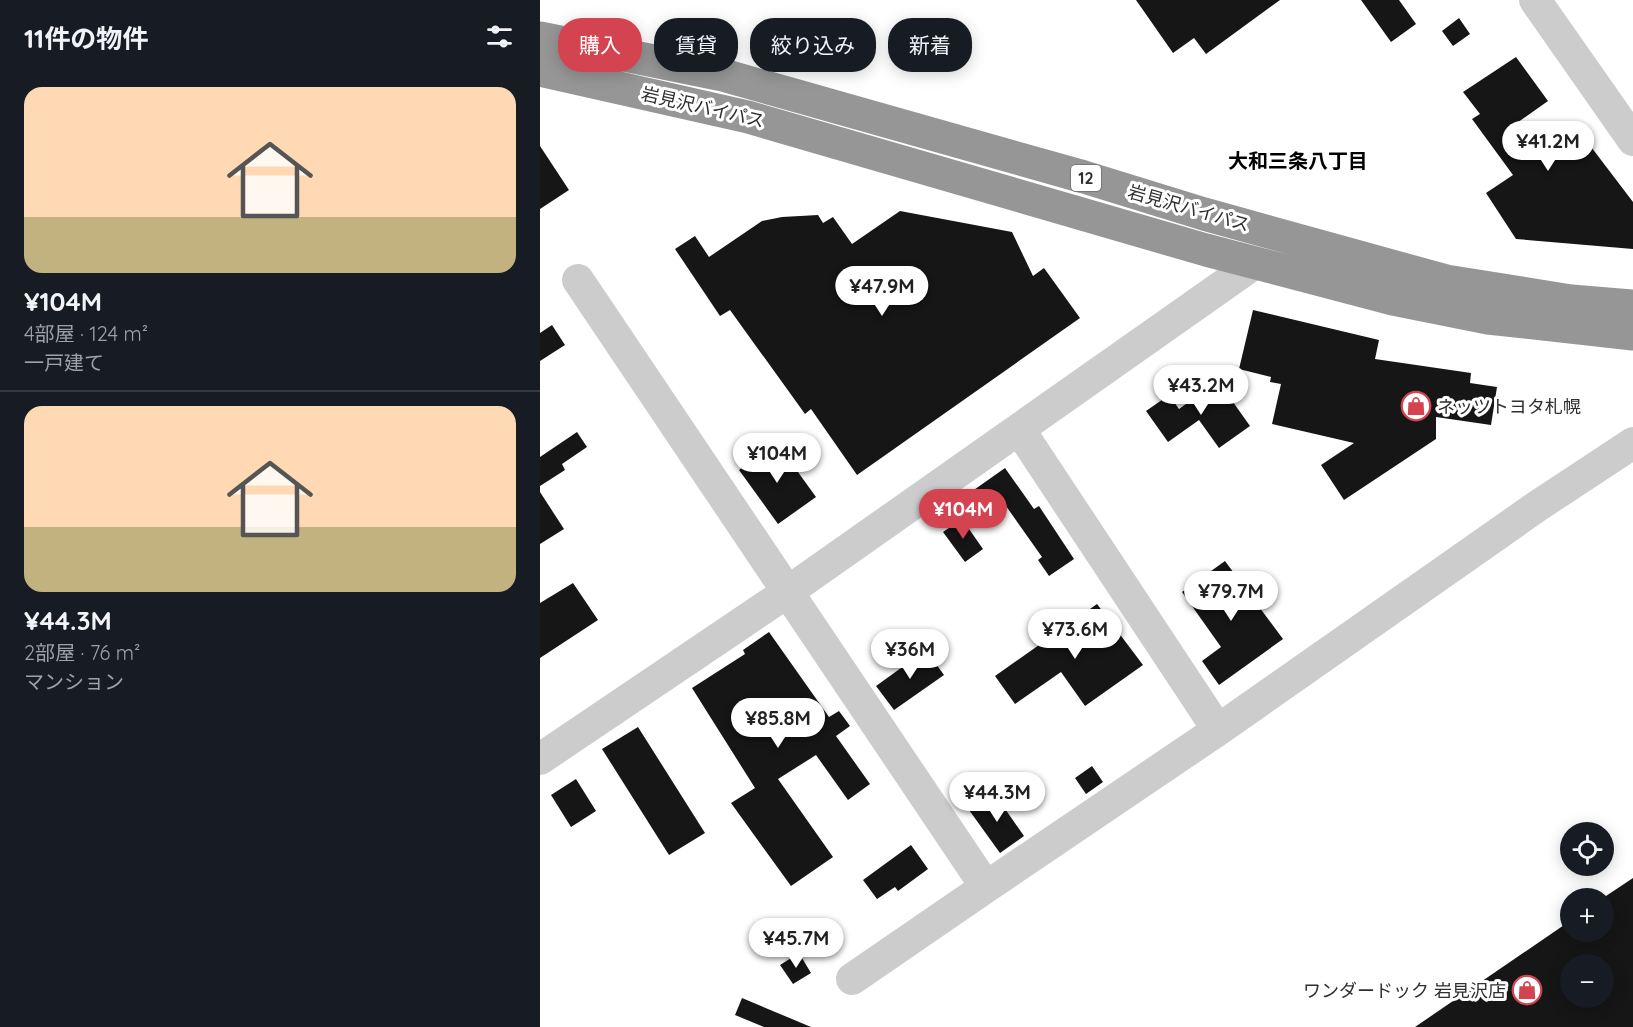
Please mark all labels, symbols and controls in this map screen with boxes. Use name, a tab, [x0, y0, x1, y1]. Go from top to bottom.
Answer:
chip: 購入	[558, 18, 642, 72]
chip: 賃貸	[654, 18, 738, 72]
chip: 絞り込み	[750, 18, 876, 72]
chip: 新着	[888, 18, 972, 72]
icon: filters	[483, 20, 516, 53]
text: 11件の物件	[24, 22, 148, 55]
street label: 岩見沢バイパス	[639, 82, 767, 132]
pin: ¥41.2M	[1499, 121, 1597, 172]
icon: home	[216, 126, 324, 234]
text: ¥41.2M	[1516, 128, 1580, 153]
district label: 大和三条八丁目	[1228, 148, 1368, 173]
road number: 12	[1071, 165, 1101, 191]
street label: 岩見沢バイパス	[1125, 180, 1253, 236]
pin: ¥47.9M	[833, 266, 931, 317]
text: ¥47.9M	[849, 273, 915, 298]
text: ¥104M	[24, 285, 102, 318]
text: 4部屋 · 124 m²	[24, 321, 148, 346]
text: 一戸建て	[24, 350, 104, 375]
pin: ¥43.2M	[1152, 365, 1250, 416]
text: ¥43.2M	[1167, 372, 1235, 397]
shop icon: ネッツトヨタ札幌	[1400, 390, 1432, 422]
place label: ネッツトヨタ札幌	[1437, 395, 1581, 418]
pin: ¥104M	[735, 433, 819, 484]
text: ¥104M	[747, 440, 807, 465]
icon: home	[216, 445, 324, 553]
pin: ¥104M	[921, 489, 1005, 540]
text: ¥104M	[933, 496, 993, 521]
pin: ¥79.7M	[1182, 571, 1280, 622]
text: ¥79.7M	[1198, 578, 1264, 603]
text: ¥44.3M	[24, 604, 112, 637]
pin: ¥73.6M	[1026, 609, 1124, 660]
text: ¥73.6M	[1042, 616, 1108, 641]
pin: ¥36M	[874, 629, 946, 680]
text: ¥36M	[885, 636, 935, 661]
text: 2部屋 · 76 m²	[24, 640, 140, 665]
text: マンション	[24, 669, 124, 694]
pin: ¥85.8M	[729, 698, 827, 749]
text: ¥85.8M	[745, 705, 811, 730]
pin: ¥44.3M	[948, 772, 1046, 823]
text: ¥44.3M	[963, 779, 1031, 804]
map controls	[1560, 822, 1614, 1008]
button: locate	[1560, 822, 1614, 876]
button: +	[1560, 888, 1614, 942]
pin: ¥45.7M	[747, 918, 845, 969]
text: ¥45.7M	[763, 925, 829, 950]
button: −	[1560, 954, 1614, 1008]
shop icon: ワンダードック 岩見沢店	[1511, 974, 1543, 1006]
place label: ワンダードック 岩見沢店	[1303, 979, 1506, 1002]

